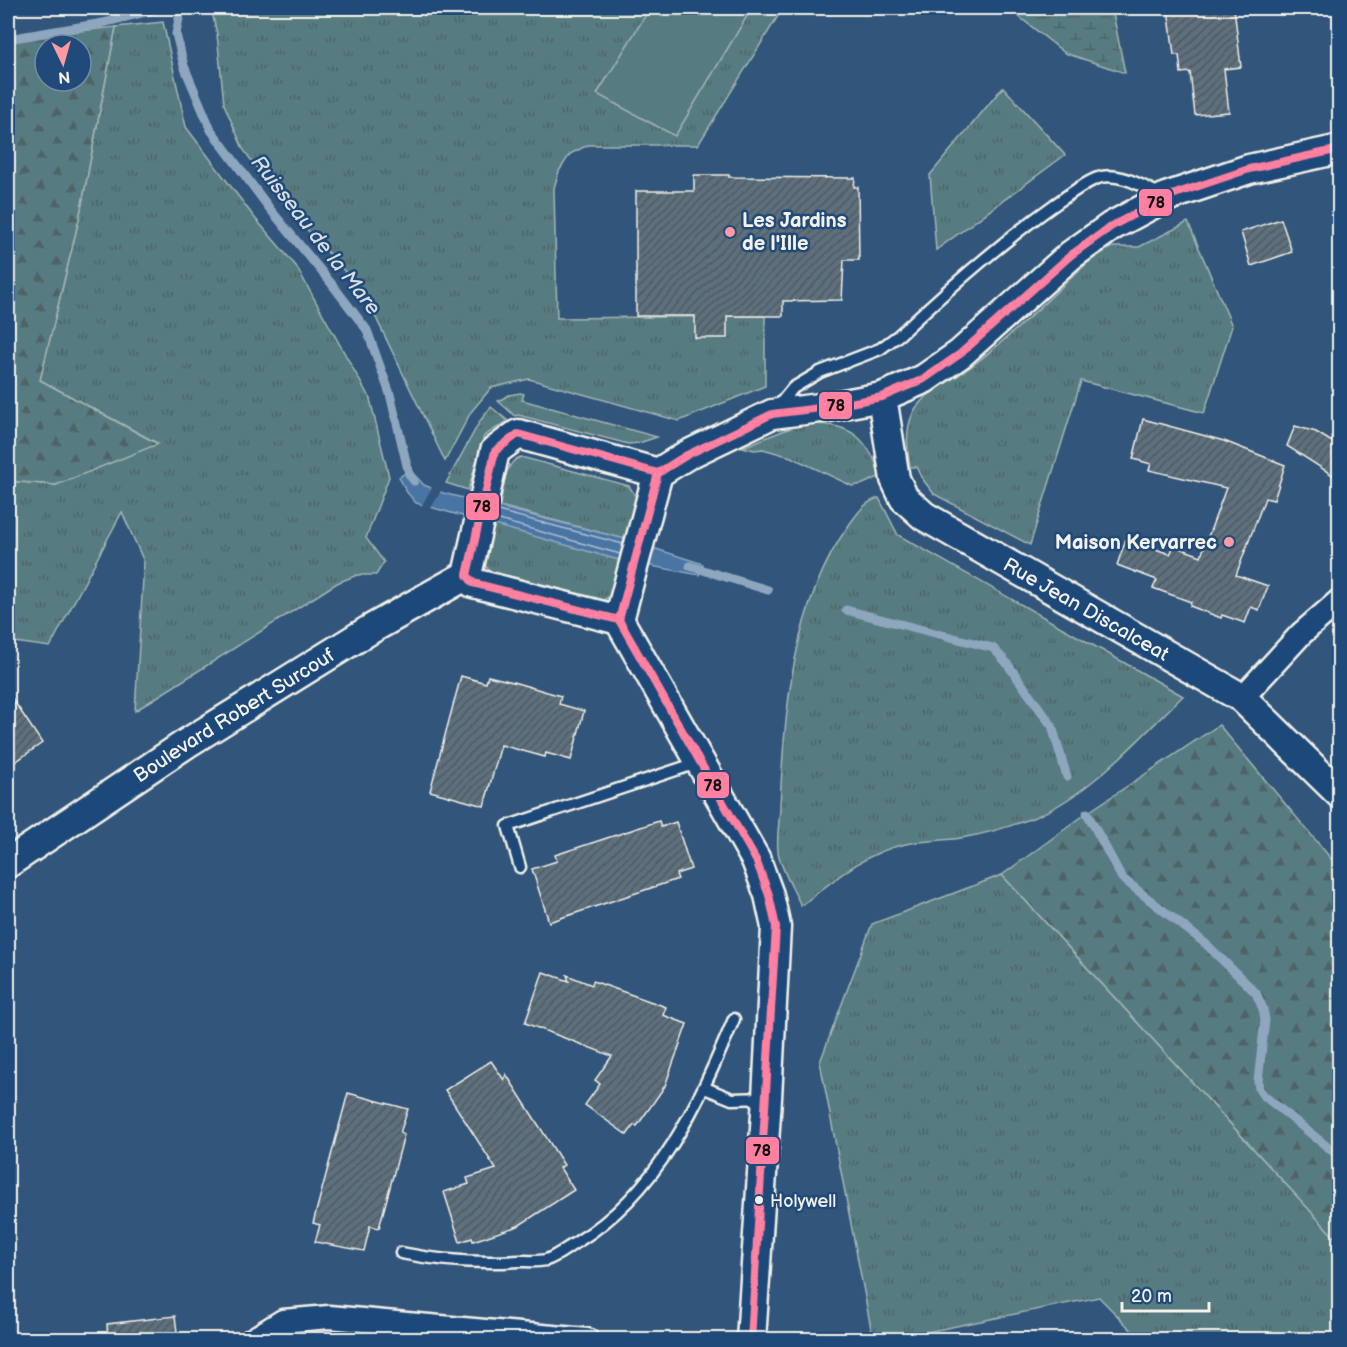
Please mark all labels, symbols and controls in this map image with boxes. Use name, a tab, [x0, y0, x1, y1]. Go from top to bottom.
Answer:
north arrow	[33, 33, 93, 93]
text: N	[57, 66, 71, 86]
water label: Ruisseau de la Mare	[246, 151, 386, 320]
line badge: 78	[1138, 188, 1173, 217]
text: 78	[1147, 194, 1165, 213]
place label: Les Jardins de l'Ille	[742, 209, 847, 256]
marker: Les Jardins de l'Ille	[723, 225, 737, 239]
line badge: 78	[818, 391, 853, 420]
text: 78	[827, 397, 845, 416]
line badge: 78	[465, 492, 500, 521]
text: 78	[473, 498, 491, 517]
place label: Maison Kervarrec	[1055, 531, 1217, 555]
marker: Maison Kervarrec	[1222, 535, 1236, 549]
street label: Rue Jean Discalceat	[999, 553, 1173, 667]
street label: Boulevard Robert Surcouf	[129, 644, 339, 788]
line badge: 78	[696, 771, 730, 799]
text: 78	[704, 777, 722, 796]
line badge: 78	[745, 1136, 780, 1165]
text: 78	[753, 1142, 771, 1161]
place label: Holywell	[770, 1191, 836, 1212]
marker: Holywell	[753, 1194, 765, 1206]
scale bar	[1122, 1275, 1209, 1313]
text: 20 m	[1131, 1286, 1172, 1307]

